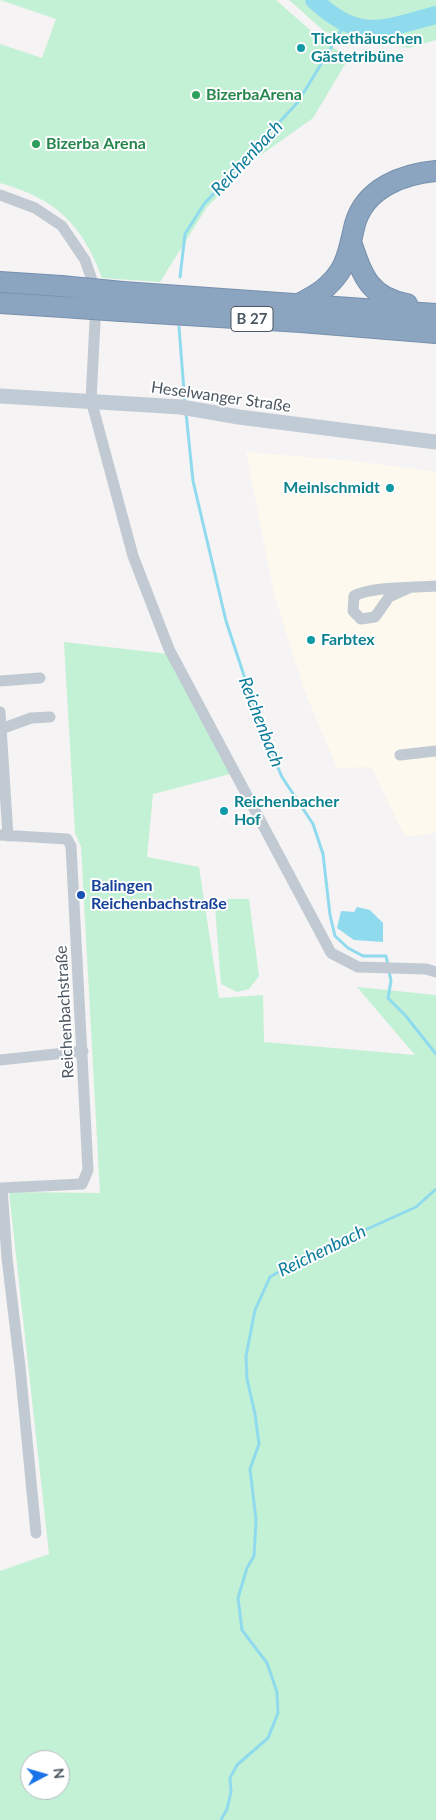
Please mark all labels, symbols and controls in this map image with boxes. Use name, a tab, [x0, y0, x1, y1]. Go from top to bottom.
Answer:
place label: Tickethäuschen Gästetribüne	[311, 29, 422, 67]
marker: Tickethäuschen Gästetribüne	[295, 42, 307, 54]
place label: BizerbaArena	[206, 85, 302, 105]
marker: BizerbaArena	[190, 89, 202, 101]
water label: Reichenbach	[207, 116, 287, 200]
place label: Bizerba Arena	[46, 134, 146, 154]
marker: Bizerba Arena	[30, 138, 42, 150]
road number: B 27	[231, 306, 273, 332]
street label: Heselwanger Straße	[150, 378, 292, 416]
place label: Meinlschmidt	[283, 478, 380, 498]
marker: Meinlschmidt	[384, 482, 396, 494]
place label: Farbtex	[321, 630, 375, 650]
marker: Farbtex	[305, 634, 317, 646]
water label: Reichenbach	[234, 674, 288, 770]
place label: Reichenbacher Hof	[234, 792, 339, 830]
marker: Reichenbacher Hof	[218, 805, 230, 817]
place label: Balingen Reichenbachstraße	[91, 876, 227, 914]
marker: Balingen Reichenbachstraße	[75, 889, 87, 901]
street label: Reichenbachstraße	[52, 945, 78, 1079]
water label: Reichenbach	[275, 1220, 369, 1282]
north arrow	[20, 1750, 70, 1800]
text: N	[50, 1767, 68, 1780]

